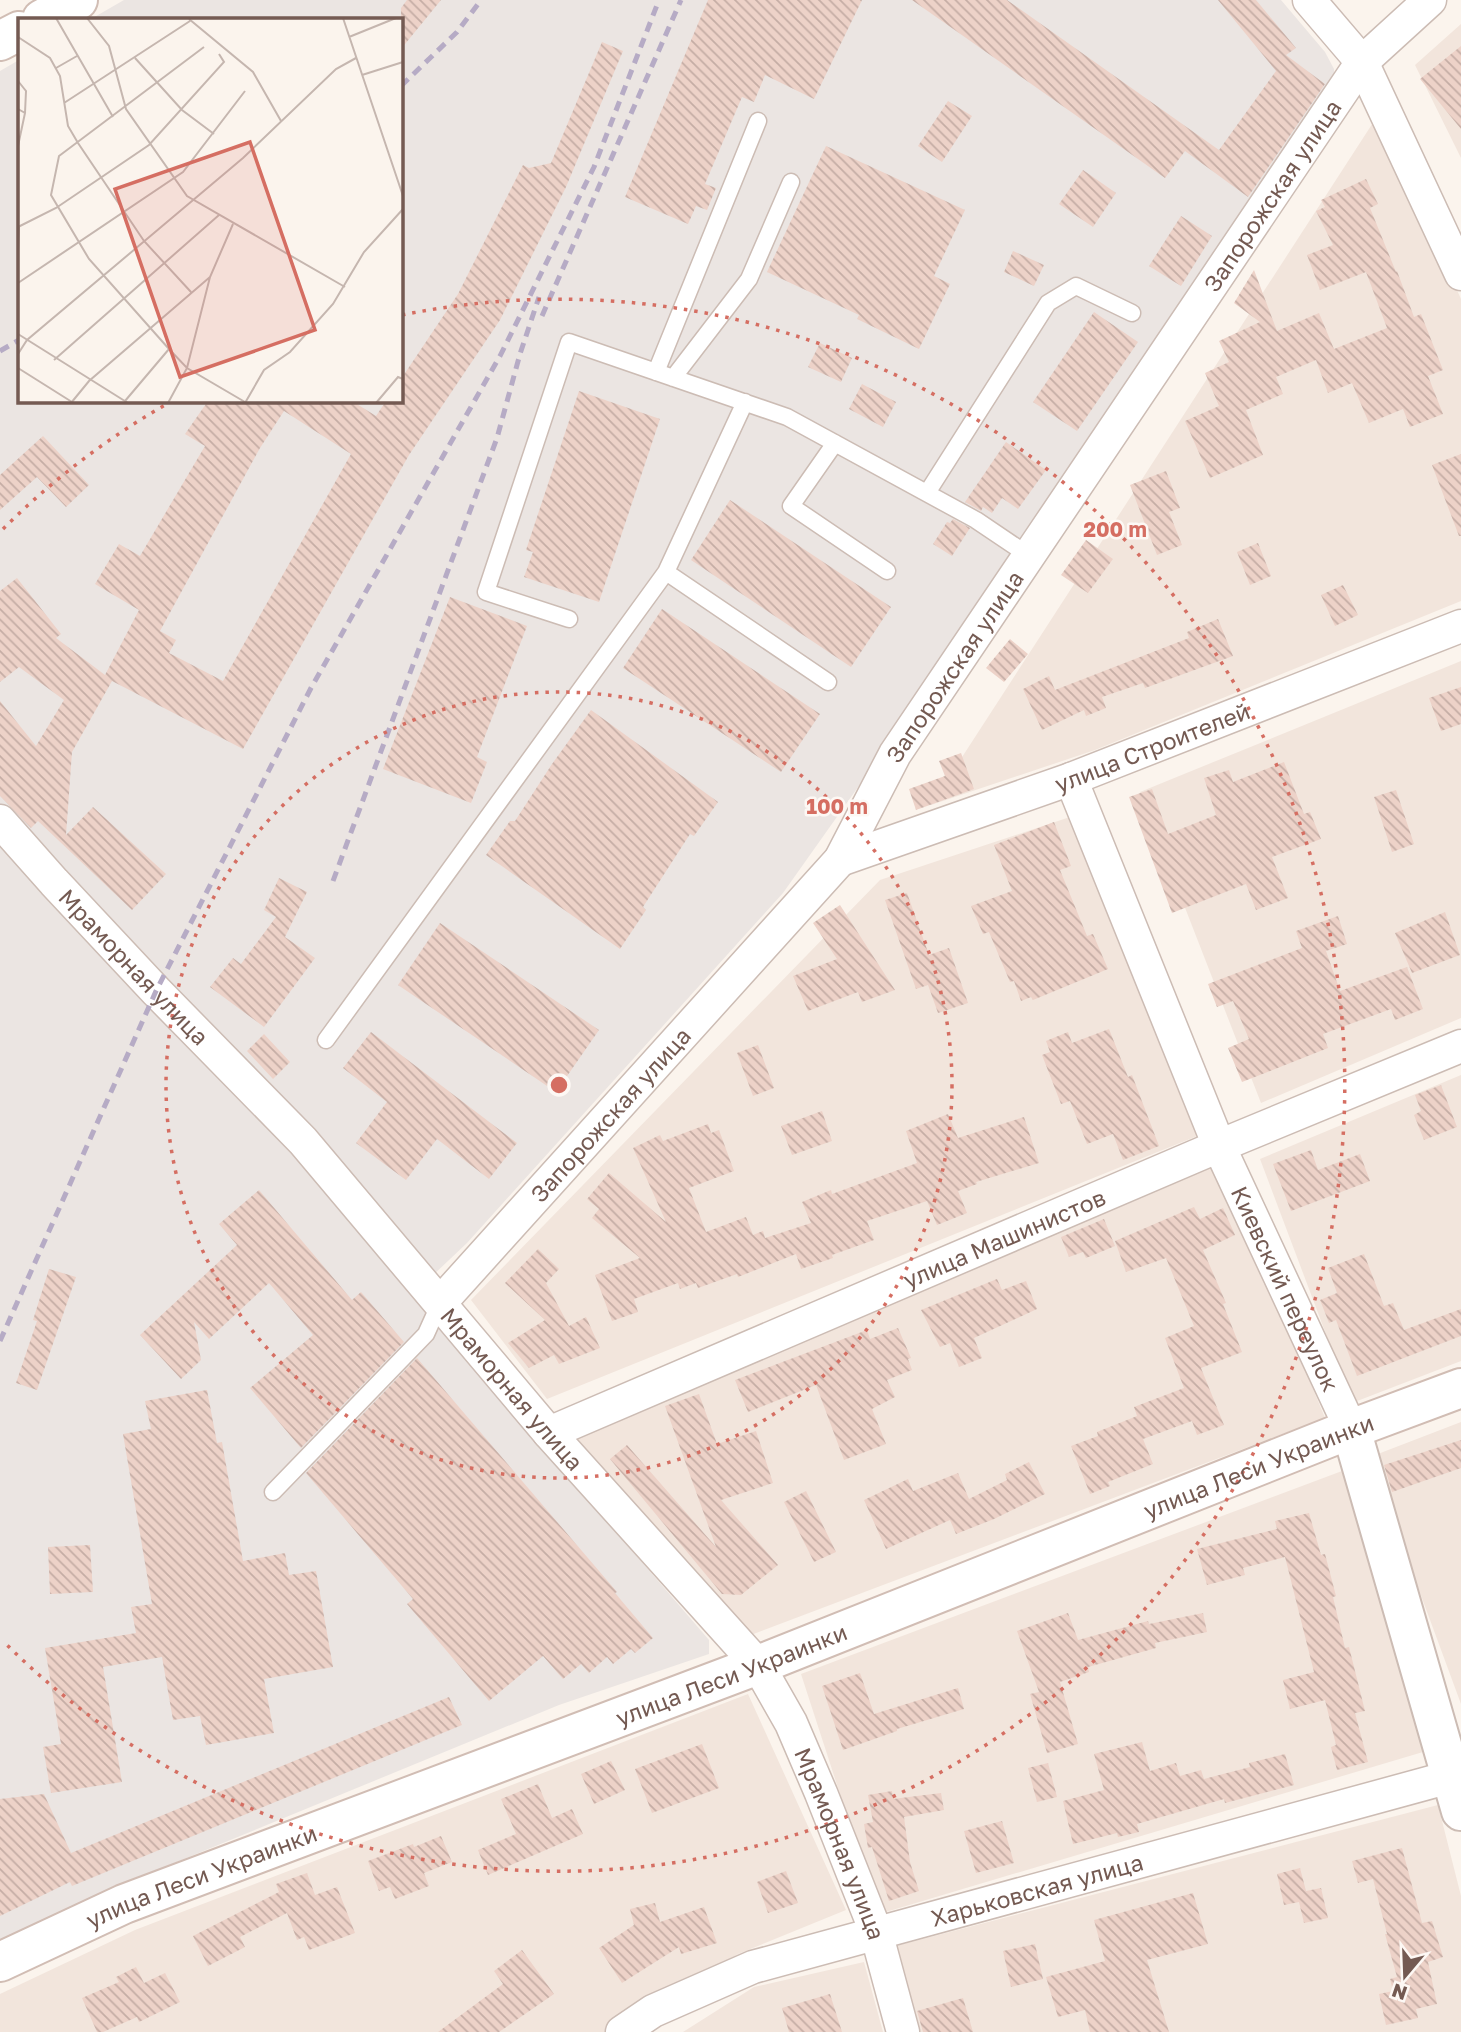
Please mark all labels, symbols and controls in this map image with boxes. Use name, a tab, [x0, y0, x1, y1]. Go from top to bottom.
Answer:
inset map	[18, 18, 402, 402]
street label: Запорожская улица	[1197, 94, 1347, 297]
text: 200 m	[1083, 516, 1147, 542]
street label: Запорожская улица	[879, 565, 1029, 768]
street label: улица Строителей	[1051, 696, 1254, 798]
text: 100 m	[806, 793, 868, 819]
street label: Мраморная улица	[53, 883, 215, 1051]
street label: Запорожская улица	[524, 1021, 696, 1208]
centre of rings	[547, 1073, 571, 1097]
street label: Киевский переулок	[1226, 1181, 1345, 1396]
street label: улица Машинистов	[899, 1182, 1109, 1294]
street label: Мраморная улица	[435, 1302, 589, 1476]
street label: улица Леси Украинки	[1139, 1408, 1378, 1524]
street label: улица Леси Украинки	[612, 1617, 851, 1731]
street label: Мраморная улица	[789, 1743, 891, 1943]
street label: улица Леси Украинки	[81, 1819, 321, 1934]
street label: Харьковская улица	[928, 1847, 1146, 1932]
north arrow	[1370, 1941, 1440, 2011]
text: N	[1389, 1979, 1410, 2006]

